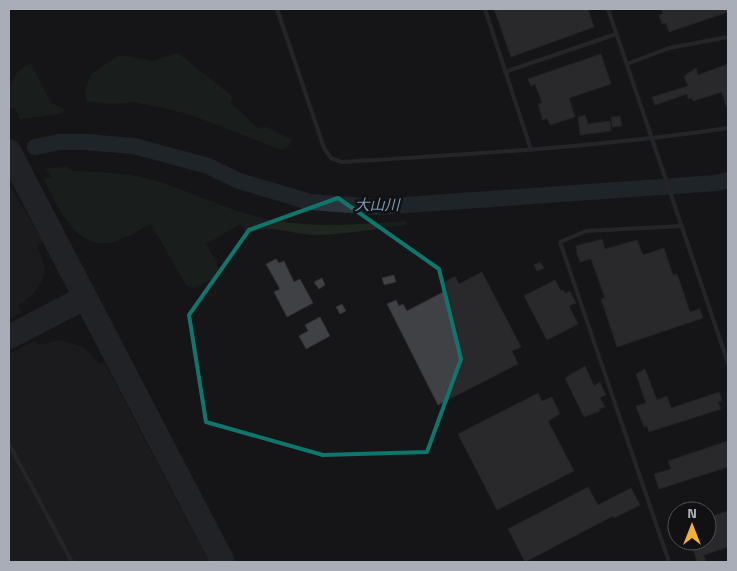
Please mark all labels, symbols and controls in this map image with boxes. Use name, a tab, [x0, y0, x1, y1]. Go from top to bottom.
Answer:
water label: 大山川	[354, 193, 401, 216]
north arrow	[667, 501, 717, 551]
text: N	[687, 502, 697, 523]

